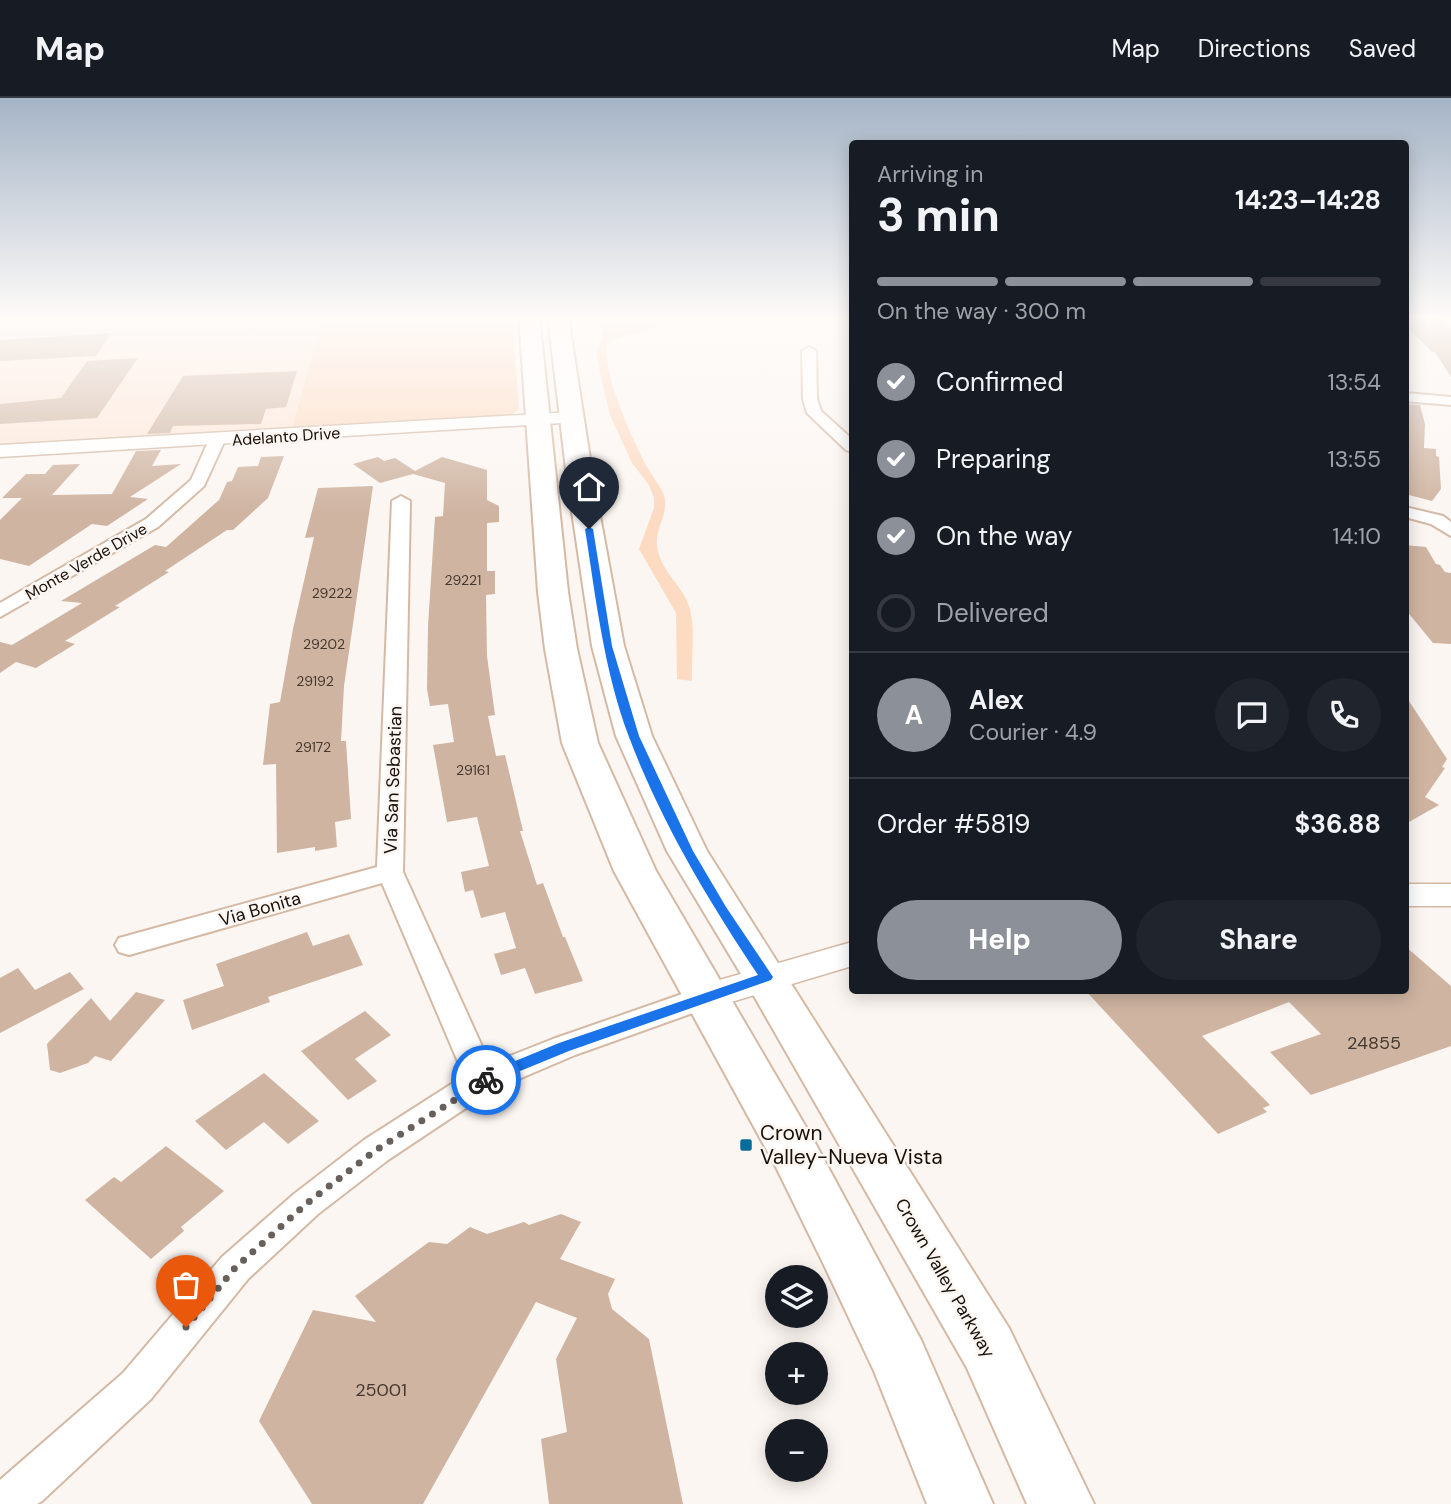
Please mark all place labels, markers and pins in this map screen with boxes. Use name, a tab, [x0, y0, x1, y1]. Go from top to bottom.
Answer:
pin	[559, 457, 619, 529]
place label: Crown Valley-Nueva Vista	[760, 1119, 943, 1171]
marker: Crown Valley-Nueva Vista	[738, 1137, 754, 1153]
pin	[156, 1255, 216, 1327]

